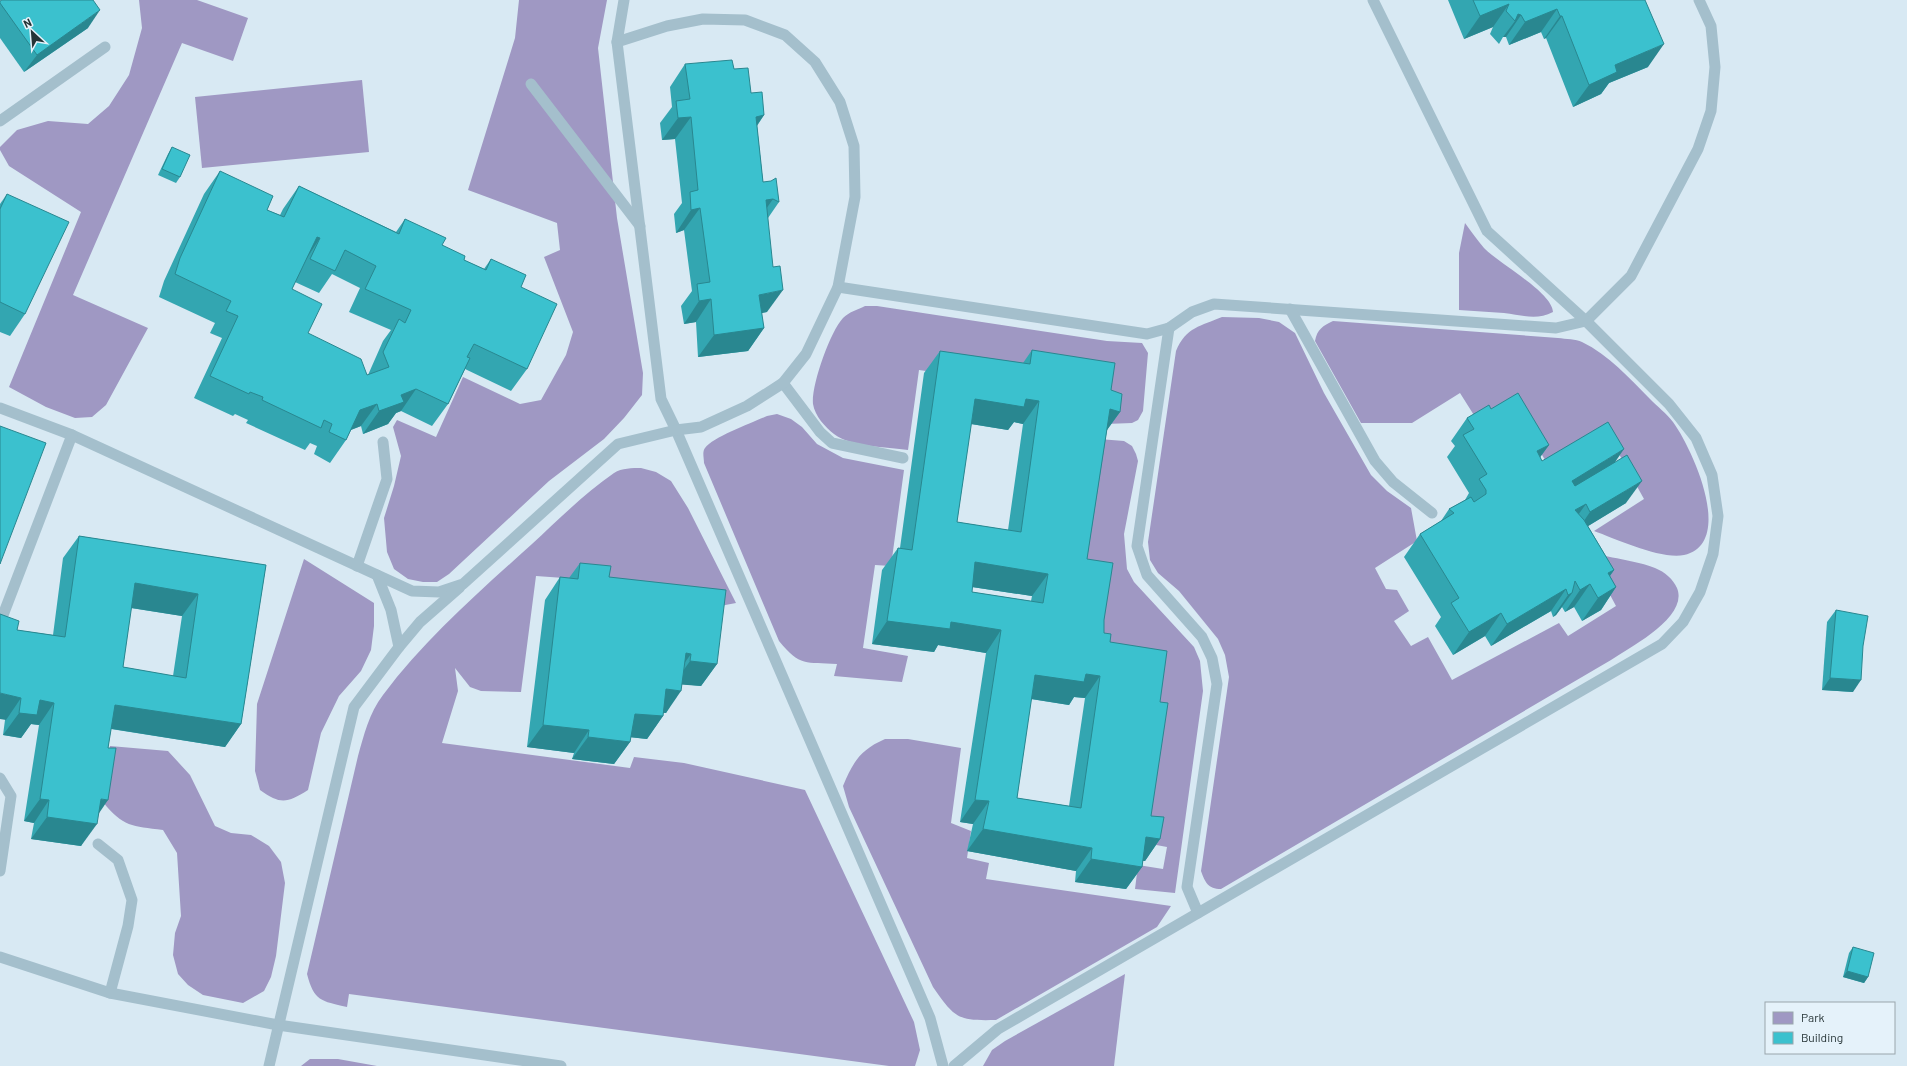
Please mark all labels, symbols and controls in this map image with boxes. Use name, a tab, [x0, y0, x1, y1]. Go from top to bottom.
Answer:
north arrow	[12, 12, 52, 52]
text: N	[21, 15, 34, 30]
legend	[1765, 1002, 1895, 1054]
text: Park	[1801, 1010, 1825, 1024]
text: Building	[1801, 1030, 1843, 1044]

